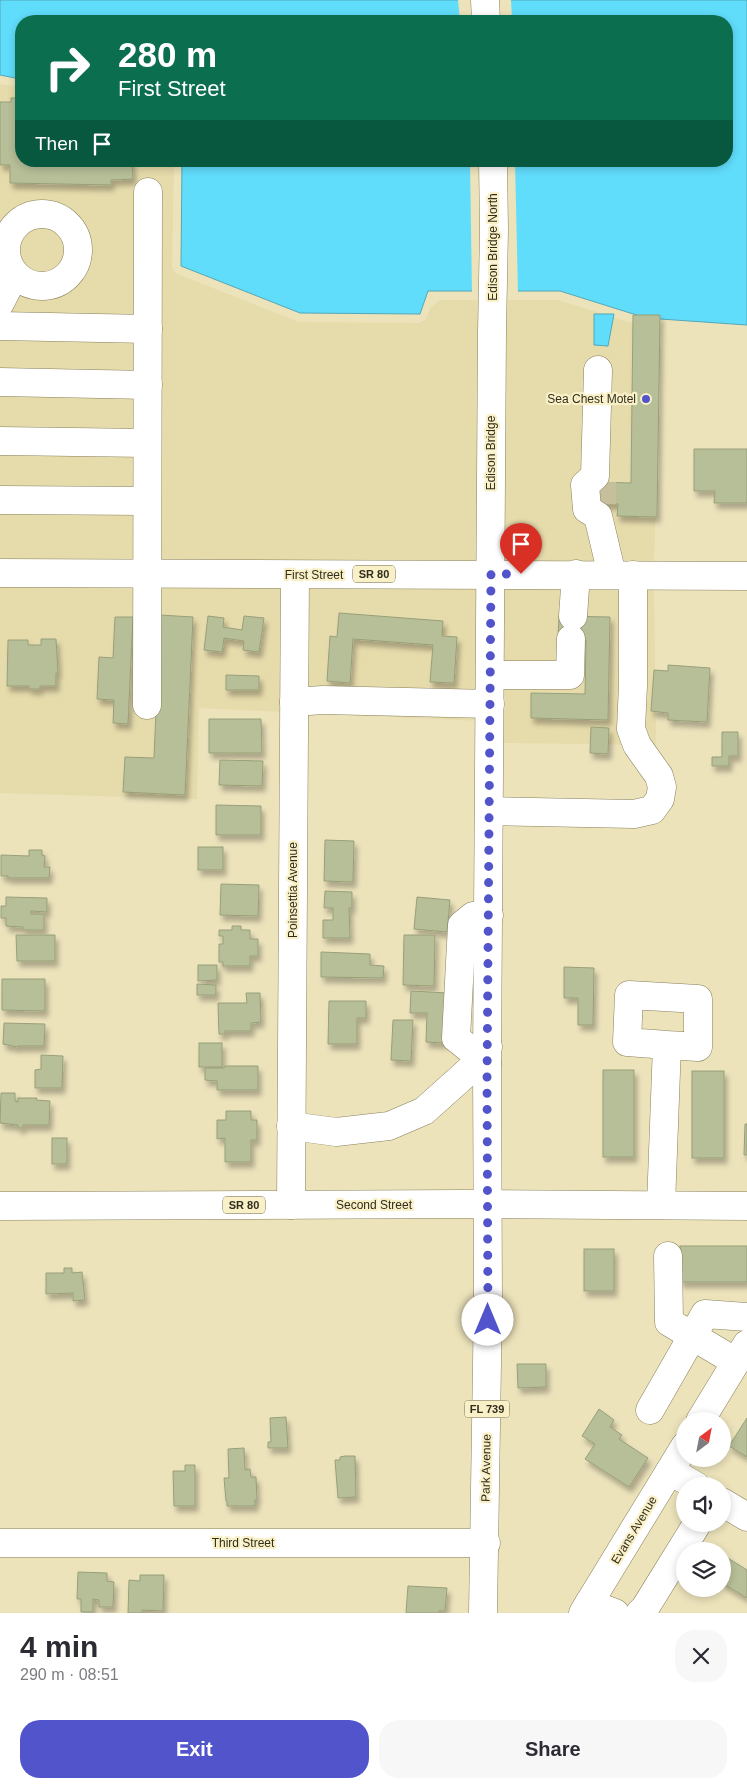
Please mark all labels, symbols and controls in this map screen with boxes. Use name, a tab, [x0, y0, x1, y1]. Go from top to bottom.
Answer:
icon: right	[35, 35, 100, 100]
text: 280 m	[118, 35, 217, 74]
text: First Street	[118, 76, 226, 101]
icon: arrive	[88, 130, 116, 158]
text: Then	[35, 133, 78, 154]
street label: Edison Bridge North	[486, 193, 500, 301]
place label: Sea Chest Motel	[547, 392, 636, 406]
marker: Sea Chest Motel	[640, 393, 652, 405]
street label: Edison Bridge	[484, 415, 498, 490]
pin	[500, 523, 542, 574]
icon: arrive	[507, 530, 535, 558]
road number: SR 80	[353, 566, 395, 582]
street label: First Street	[285, 568, 344, 582]
street label: Poinsettia Avenue	[286, 842, 300, 938]
road number: SR 80	[223, 1196, 265, 1214]
street label: Second Street	[336, 1198, 413, 1212]
position arrow	[461, 1293, 513, 1345]
road number: FL 739	[464, 1400, 510, 1418]
north arrow	[676, 1412, 731, 1468]
map controls	[676, 1412, 731, 1597]
street label: Park Avenue	[478, 1434, 494, 1502]
button: sound	[676, 1477, 731, 1532]
street label: Evans Avenue	[608, 1493, 660, 1566]
street label: Third Street	[212, 1536, 275, 1550]
button: layers	[676, 1542, 731, 1597]
text: 4 min	[20, 1630, 98, 1663]
button: close	[675, 1630, 727, 1682]
text: 290 m · 08:51	[20, 1666, 119, 1683]
button: Exit	[20, 1720, 369, 1778]
button: Share	[379, 1720, 727, 1778]

